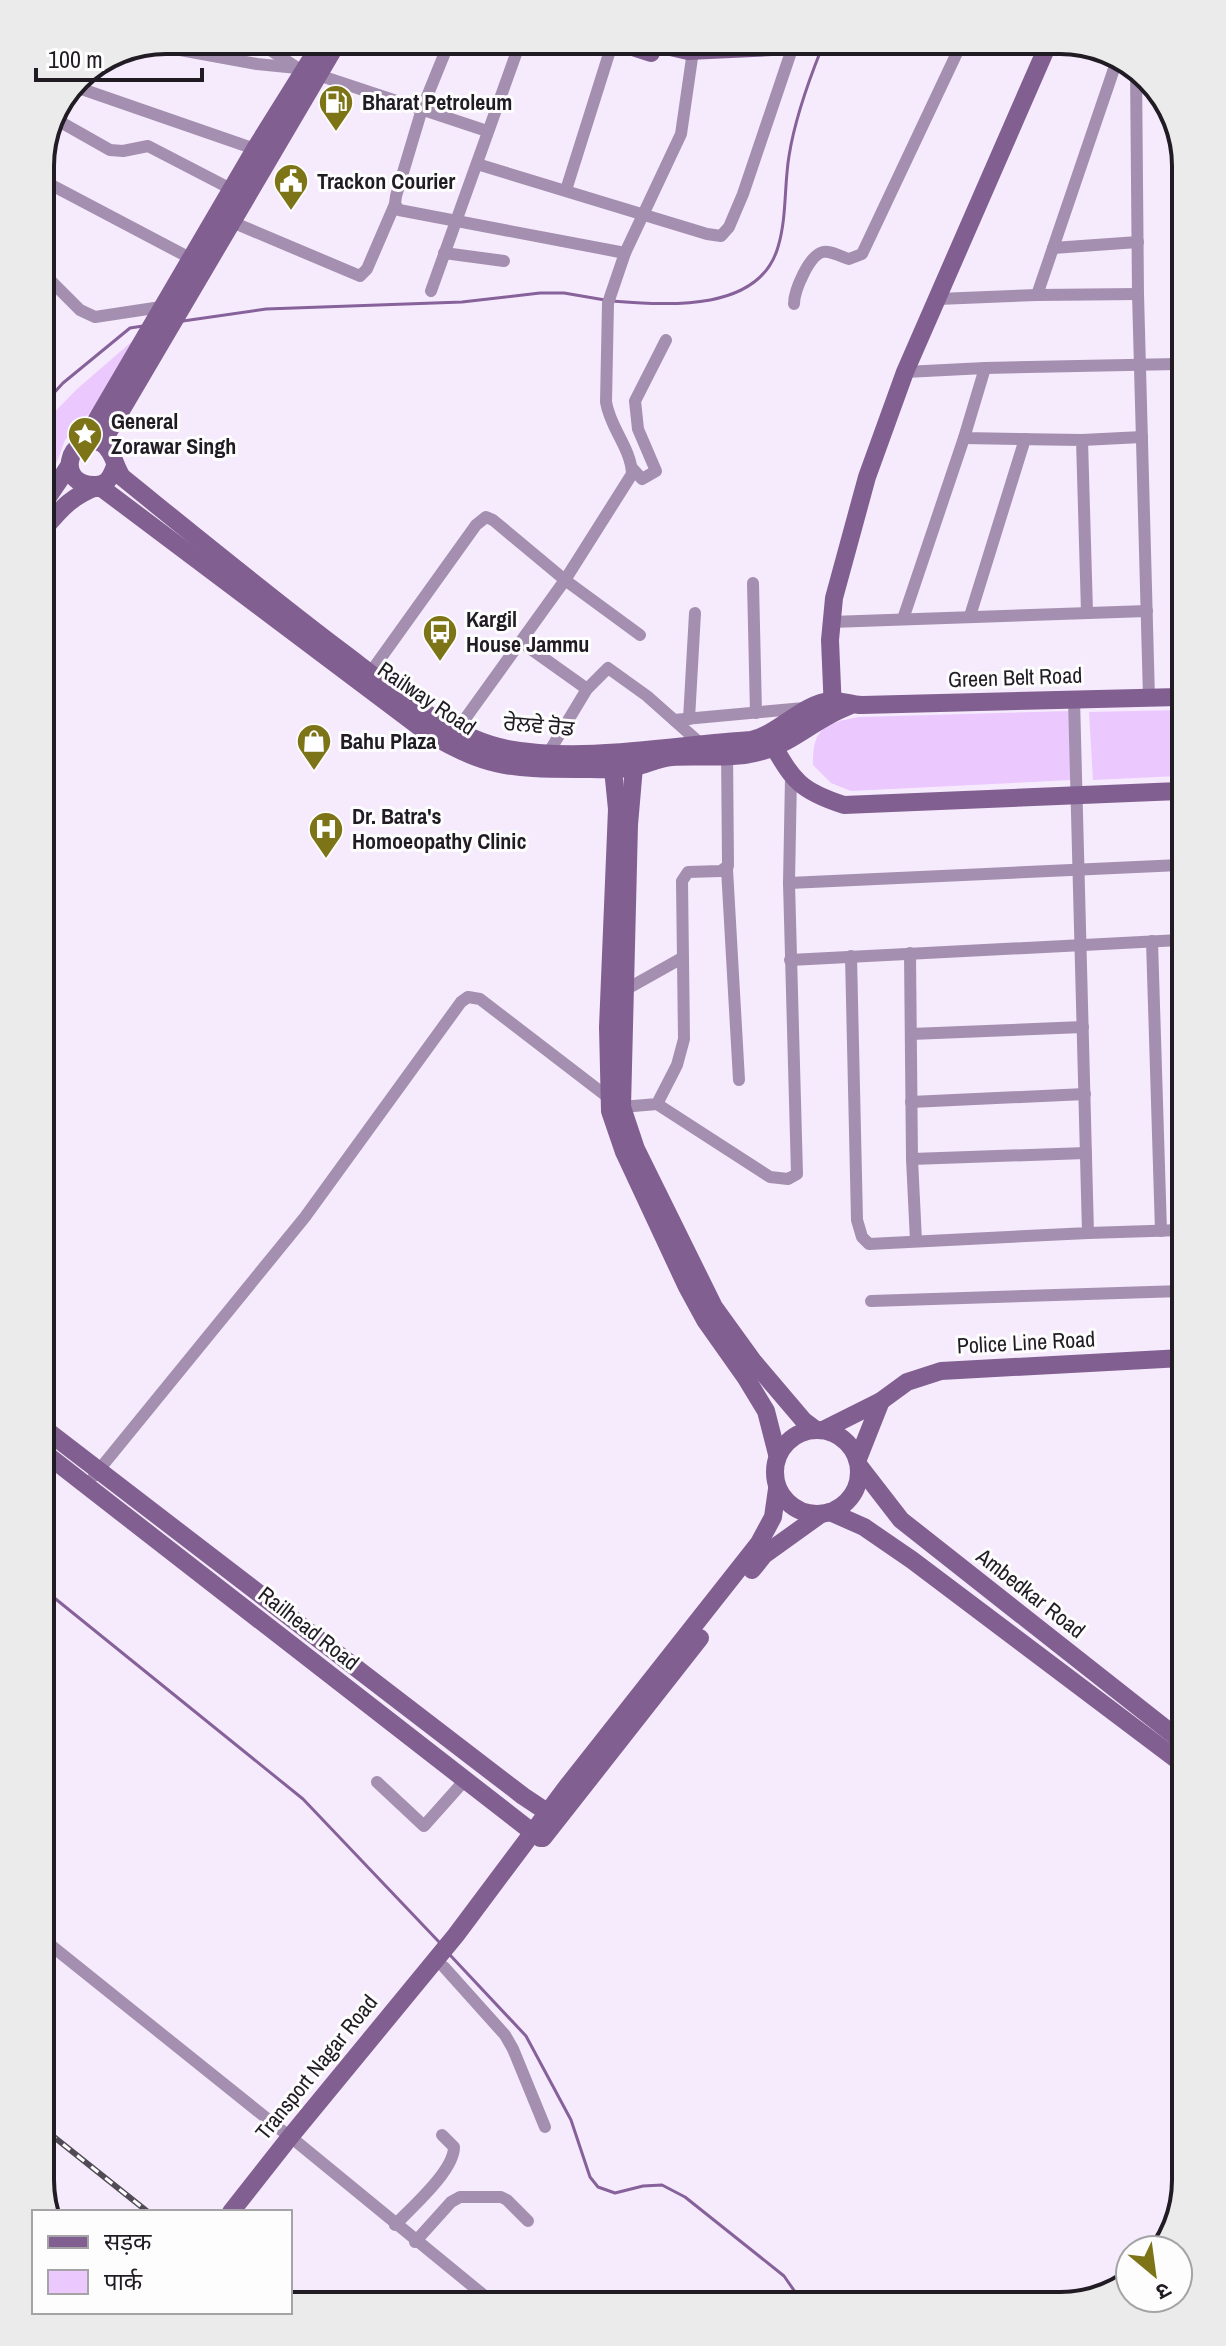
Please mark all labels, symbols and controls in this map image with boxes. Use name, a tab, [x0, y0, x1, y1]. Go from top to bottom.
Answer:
scale bar	[36, 32, 202, 82]
text: 100 m	[48, 43, 103, 75]
fuel station icon: Bharat Petroleum	[317, 83, 355, 133]
place label: Bharat Petroleum	[362, 87, 512, 117]
public building icon: Trackon Courier	[272, 162, 310, 212]
place label: Trackon Courier	[317, 166, 455, 196]
place label: General Zorawar Singh	[111, 406, 236, 461]
place icon: General Zorawar Singh	[66, 415, 104, 465]
place label: Kargil House Jammu	[466, 604, 589, 659]
bus stop icon: Kargil House Jammu	[421, 613, 459, 663]
street label: Railway Road	[372, 654, 482, 742]
street label: Green Belt Road	[947, 660, 1083, 694]
street label: ਰੇਲਵੇ ਰੋਡ	[501, 707, 576, 743]
shop icon: Bahu Plaza	[295, 722, 333, 772]
place label: Bahu Plaza	[340, 726, 436, 756]
place label: Dr. Batra's Homoeopathy Clinic	[352, 801, 526, 856]
hospital icon: Dr. Batra's Homoeopathy Clinic	[307, 810, 345, 860]
street label: Police Line Road	[956, 1323, 1096, 1361]
street label: Ambedkar Road	[970, 1540, 1092, 1645]
street label: Railhead Road	[252, 1579, 366, 1677]
street label: Transport Nagar Road	[248, 1988, 384, 2146]
legend	[32, 2210, 292, 2314]
text: सड़क	[104, 2225, 152, 2257]
north arrow	[1114, 2234, 1194, 2314]
text: पार्क	[104, 2265, 143, 2297]
text: उ	[1150, 2275, 1177, 2308]

